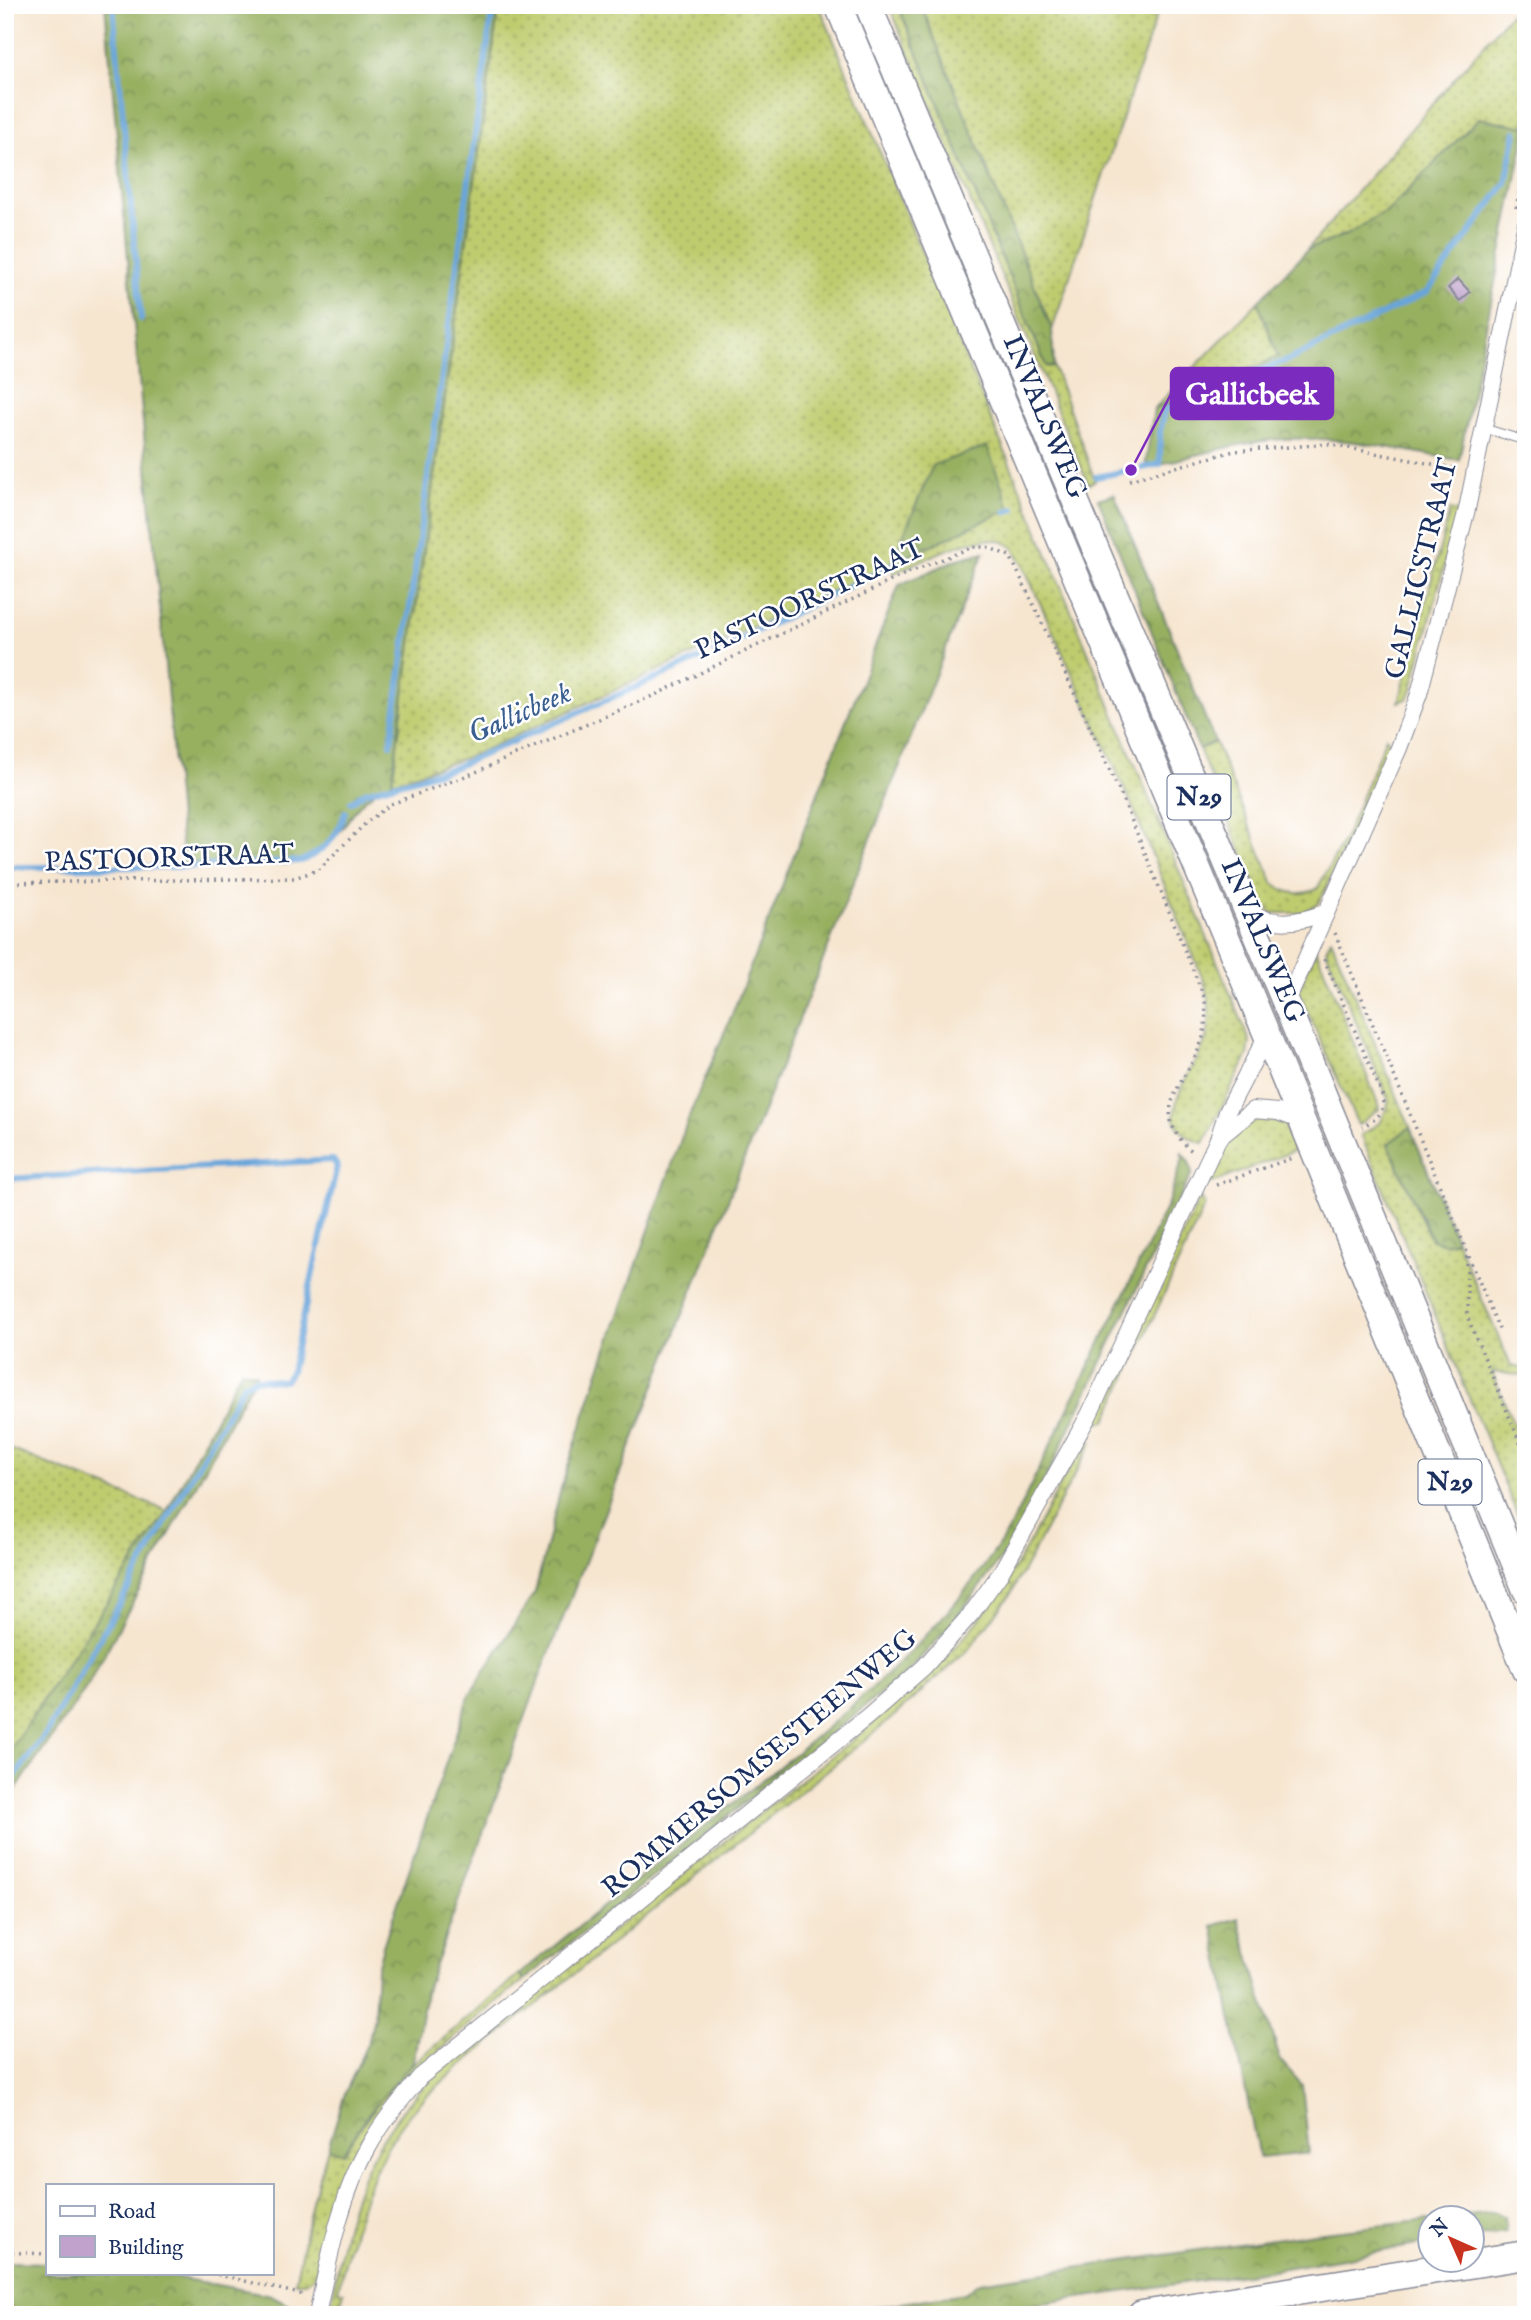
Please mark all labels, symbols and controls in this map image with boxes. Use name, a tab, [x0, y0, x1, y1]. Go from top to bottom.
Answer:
street label: INVALSWEG	[994, 330, 1095, 505]
callout: Gallicbeek	[1171, 368, 1333, 419]
text: Gallicbeek	[1185, 377, 1320, 415]
street label: GALLICSTRAAT	[1378, 455, 1466, 683]
street label: PASTOORSTRAAT	[689, 531, 931, 669]
water label: Gallicbeek	[462, 674, 578, 754]
road number: N29	[1168, 775, 1230, 820]
street label: PASTOORSTRAAT	[44, 837, 295, 881]
street label: INVALSWEG	[1212, 854, 1313, 1029]
road number: N29	[1418, 1460, 1482, 1504]
street label: ROMMERSOMSESTEENWEG	[595, 1621, 925, 1906]
legend	[46, 2184, 273, 2274]
text: Road	[108, 2199, 156, 2226]
north arrow	[1416, 2204, 1486, 2274]
text: N	[1425, 2214, 1455, 2243]
text: Building	[108, 2235, 184, 2262]

